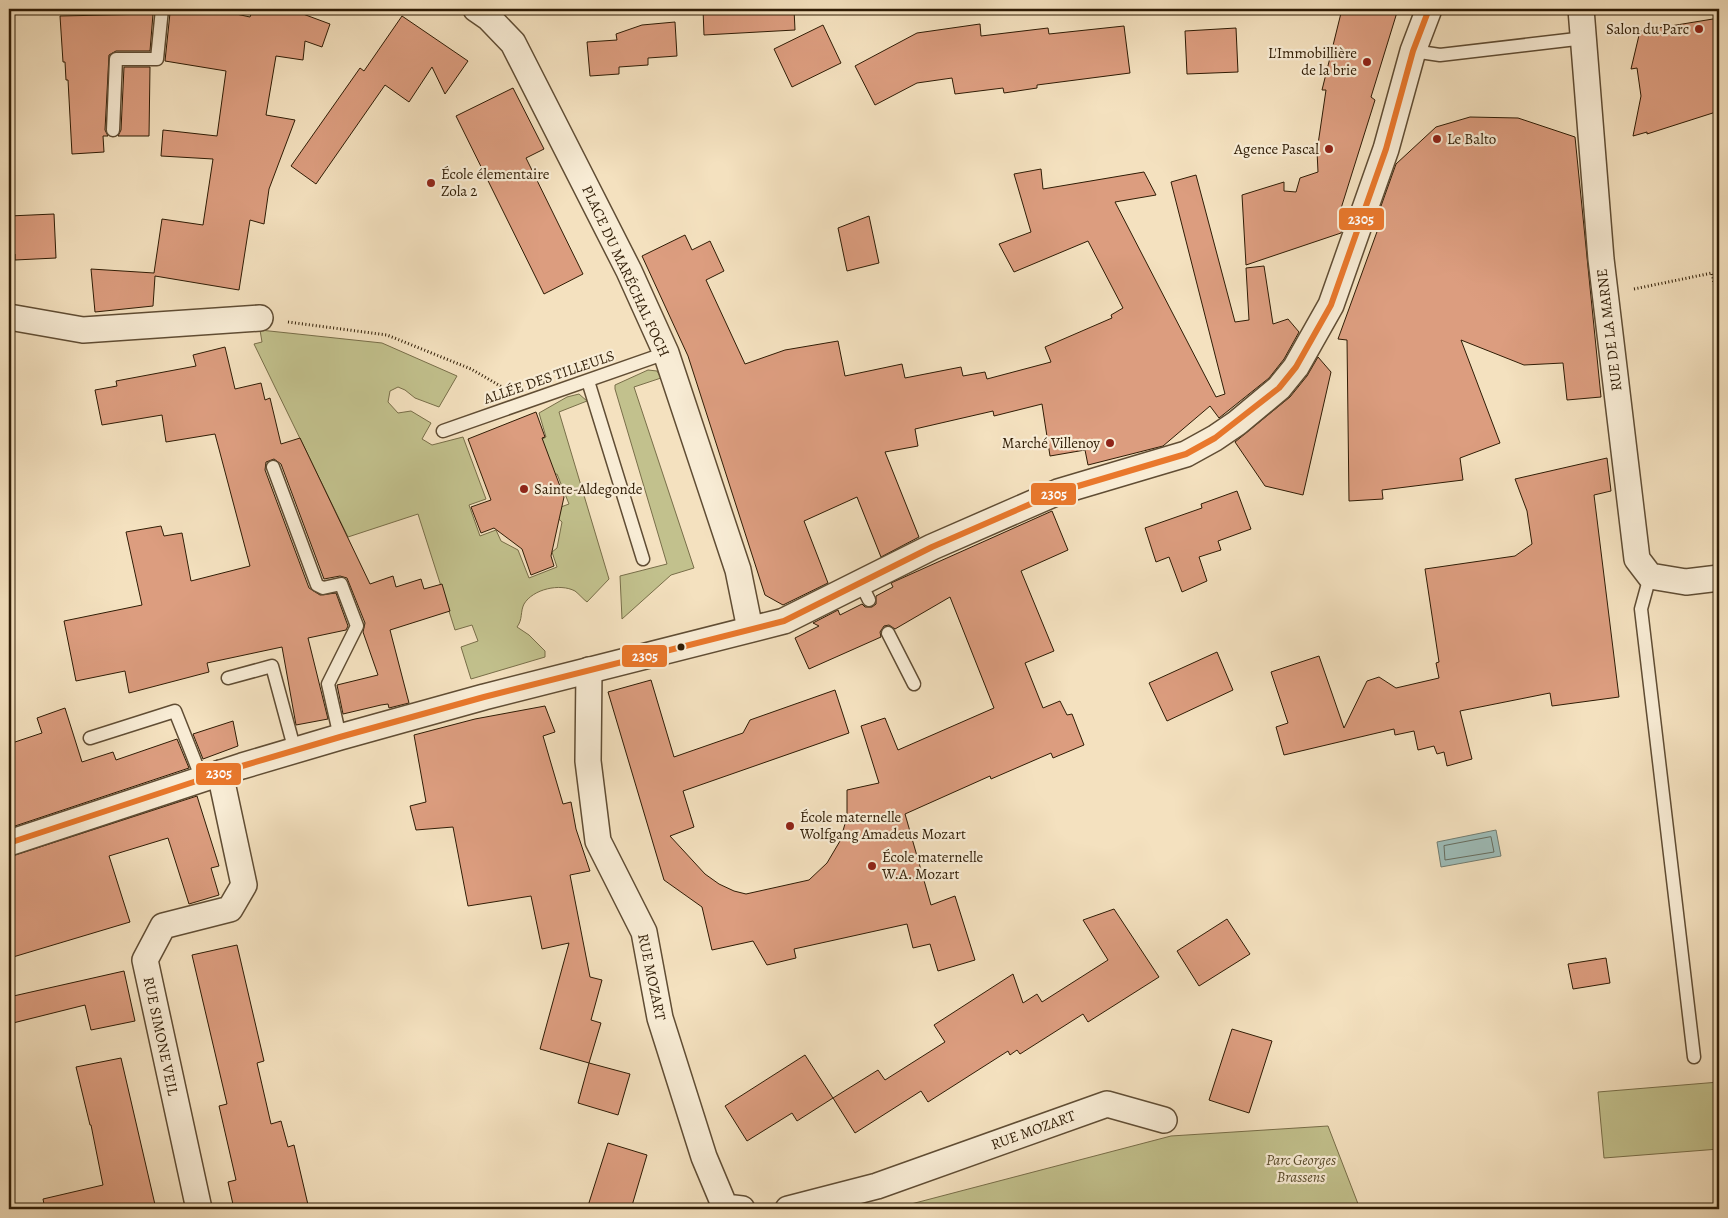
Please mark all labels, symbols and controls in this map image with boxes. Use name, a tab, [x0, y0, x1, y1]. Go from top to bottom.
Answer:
place label: Salon du Parc	[1606, 19, 1689, 39]
marker: Salon du Parc	[1693, 23, 1705, 35]
place label: L'Immobillière de la brie	[1268, 43, 1357, 80]
marker: L'Immobillière de la brie	[1361, 56, 1373, 68]
place label: Le Balto	[1447, 129, 1496, 149]
marker: Le Balto	[1431, 133, 1443, 145]
place label: Agence Pascal	[1233, 139, 1319, 159]
marker: Agence Pascal	[1323, 143, 1335, 155]
place label: École élementaire Zola 2	[441, 164, 550, 201]
marker: École élementaire Zola 2	[425, 177, 437, 189]
street label: PLACE DU MARÉCHAL FOCH	[577, 182, 675, 360]
line badge: 2305	[1338, 207, 1385, 231]
text: 2305	[1348, 210, 1374, 229]
street label: RUE DE LA MARNE	[1592, 268, 1626, 392]
street label: ALLÉE DES TILLEULS	[480, 345, 617, 409]
place label: Marché Villenoy	[1002, 433, 1100, 453]
marker: Marché Villenoy	[1104, 437, 1116, 449]
place label: Sainte-Aldegonde	[534, 479, 643, 499]
line badge: 2305	[1030, 482, 1077, 506]
marker: Sainte-Aldegonde	[518, 483, 530, 495]
text: 2305	[1041, 485, 1067, 504]
unlabelled marker	[676, 642, 686, 652]
line badge: 2305	[621, 644, 668, 668]
text: 2305	[632, 647, 658, 666]
line badge: 2305	[195, 762, 242, 786]
text: 2305	[206, 764, 232, 783]
place label: École maternelle Wolfgang Amadeus Mozart	[799, 807, 966, 844]
marker: École maternelle Wolfgang Amadeus Mozart	[784, 820, 796, 832]
place label: École maternelle W.A. Mozart	[881, 847, 984, 884]
marker: École maternelle W.A. Mozart	[866, 860, 878, 872]
street label: RUE MOZART	[633, 932, 671, 1023]
street label: RUE SIMONE VEIL	[139, 975, 183, 1098]
street label: RUE MOZART	[988, 1105, 1079, 1155]
park label: Parc Georges Brassens	[1266, 1150, 1336, 1187]

